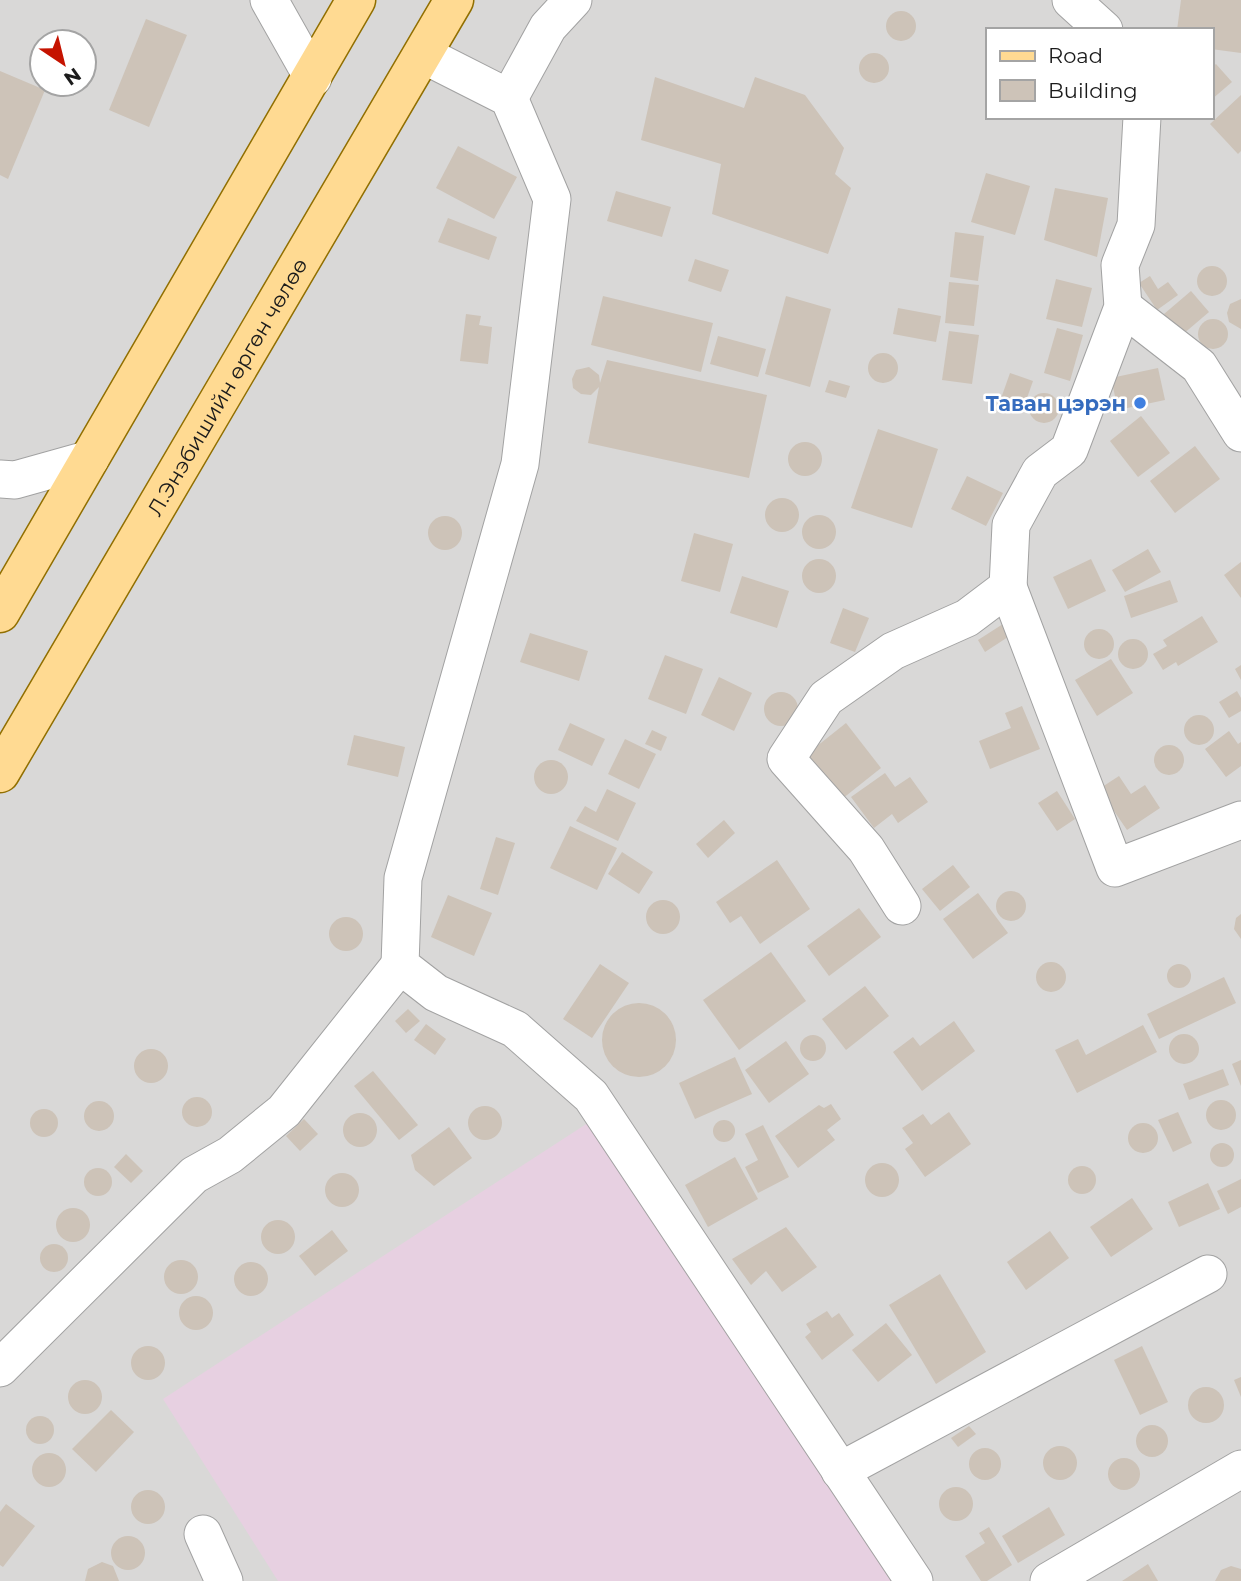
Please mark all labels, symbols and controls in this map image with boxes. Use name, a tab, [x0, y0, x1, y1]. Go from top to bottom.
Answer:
north arrow	[28, 28, 98, 98]
legend	[986, 28, 1213, 119]
text: Road	[1048, 43, 1103, 68]
text: N	[60, 63, 85, 90]
text: Building	[1048, 78, 1138, 103]
street label: Л.Энэбишийн өргөн чөлөө	[142, 253, 312, 520]
place label: Таван цэрэн	[986, 391, 1126, 416]
marker: Таван цэрэн	[1132, 395, 1148, 411]

